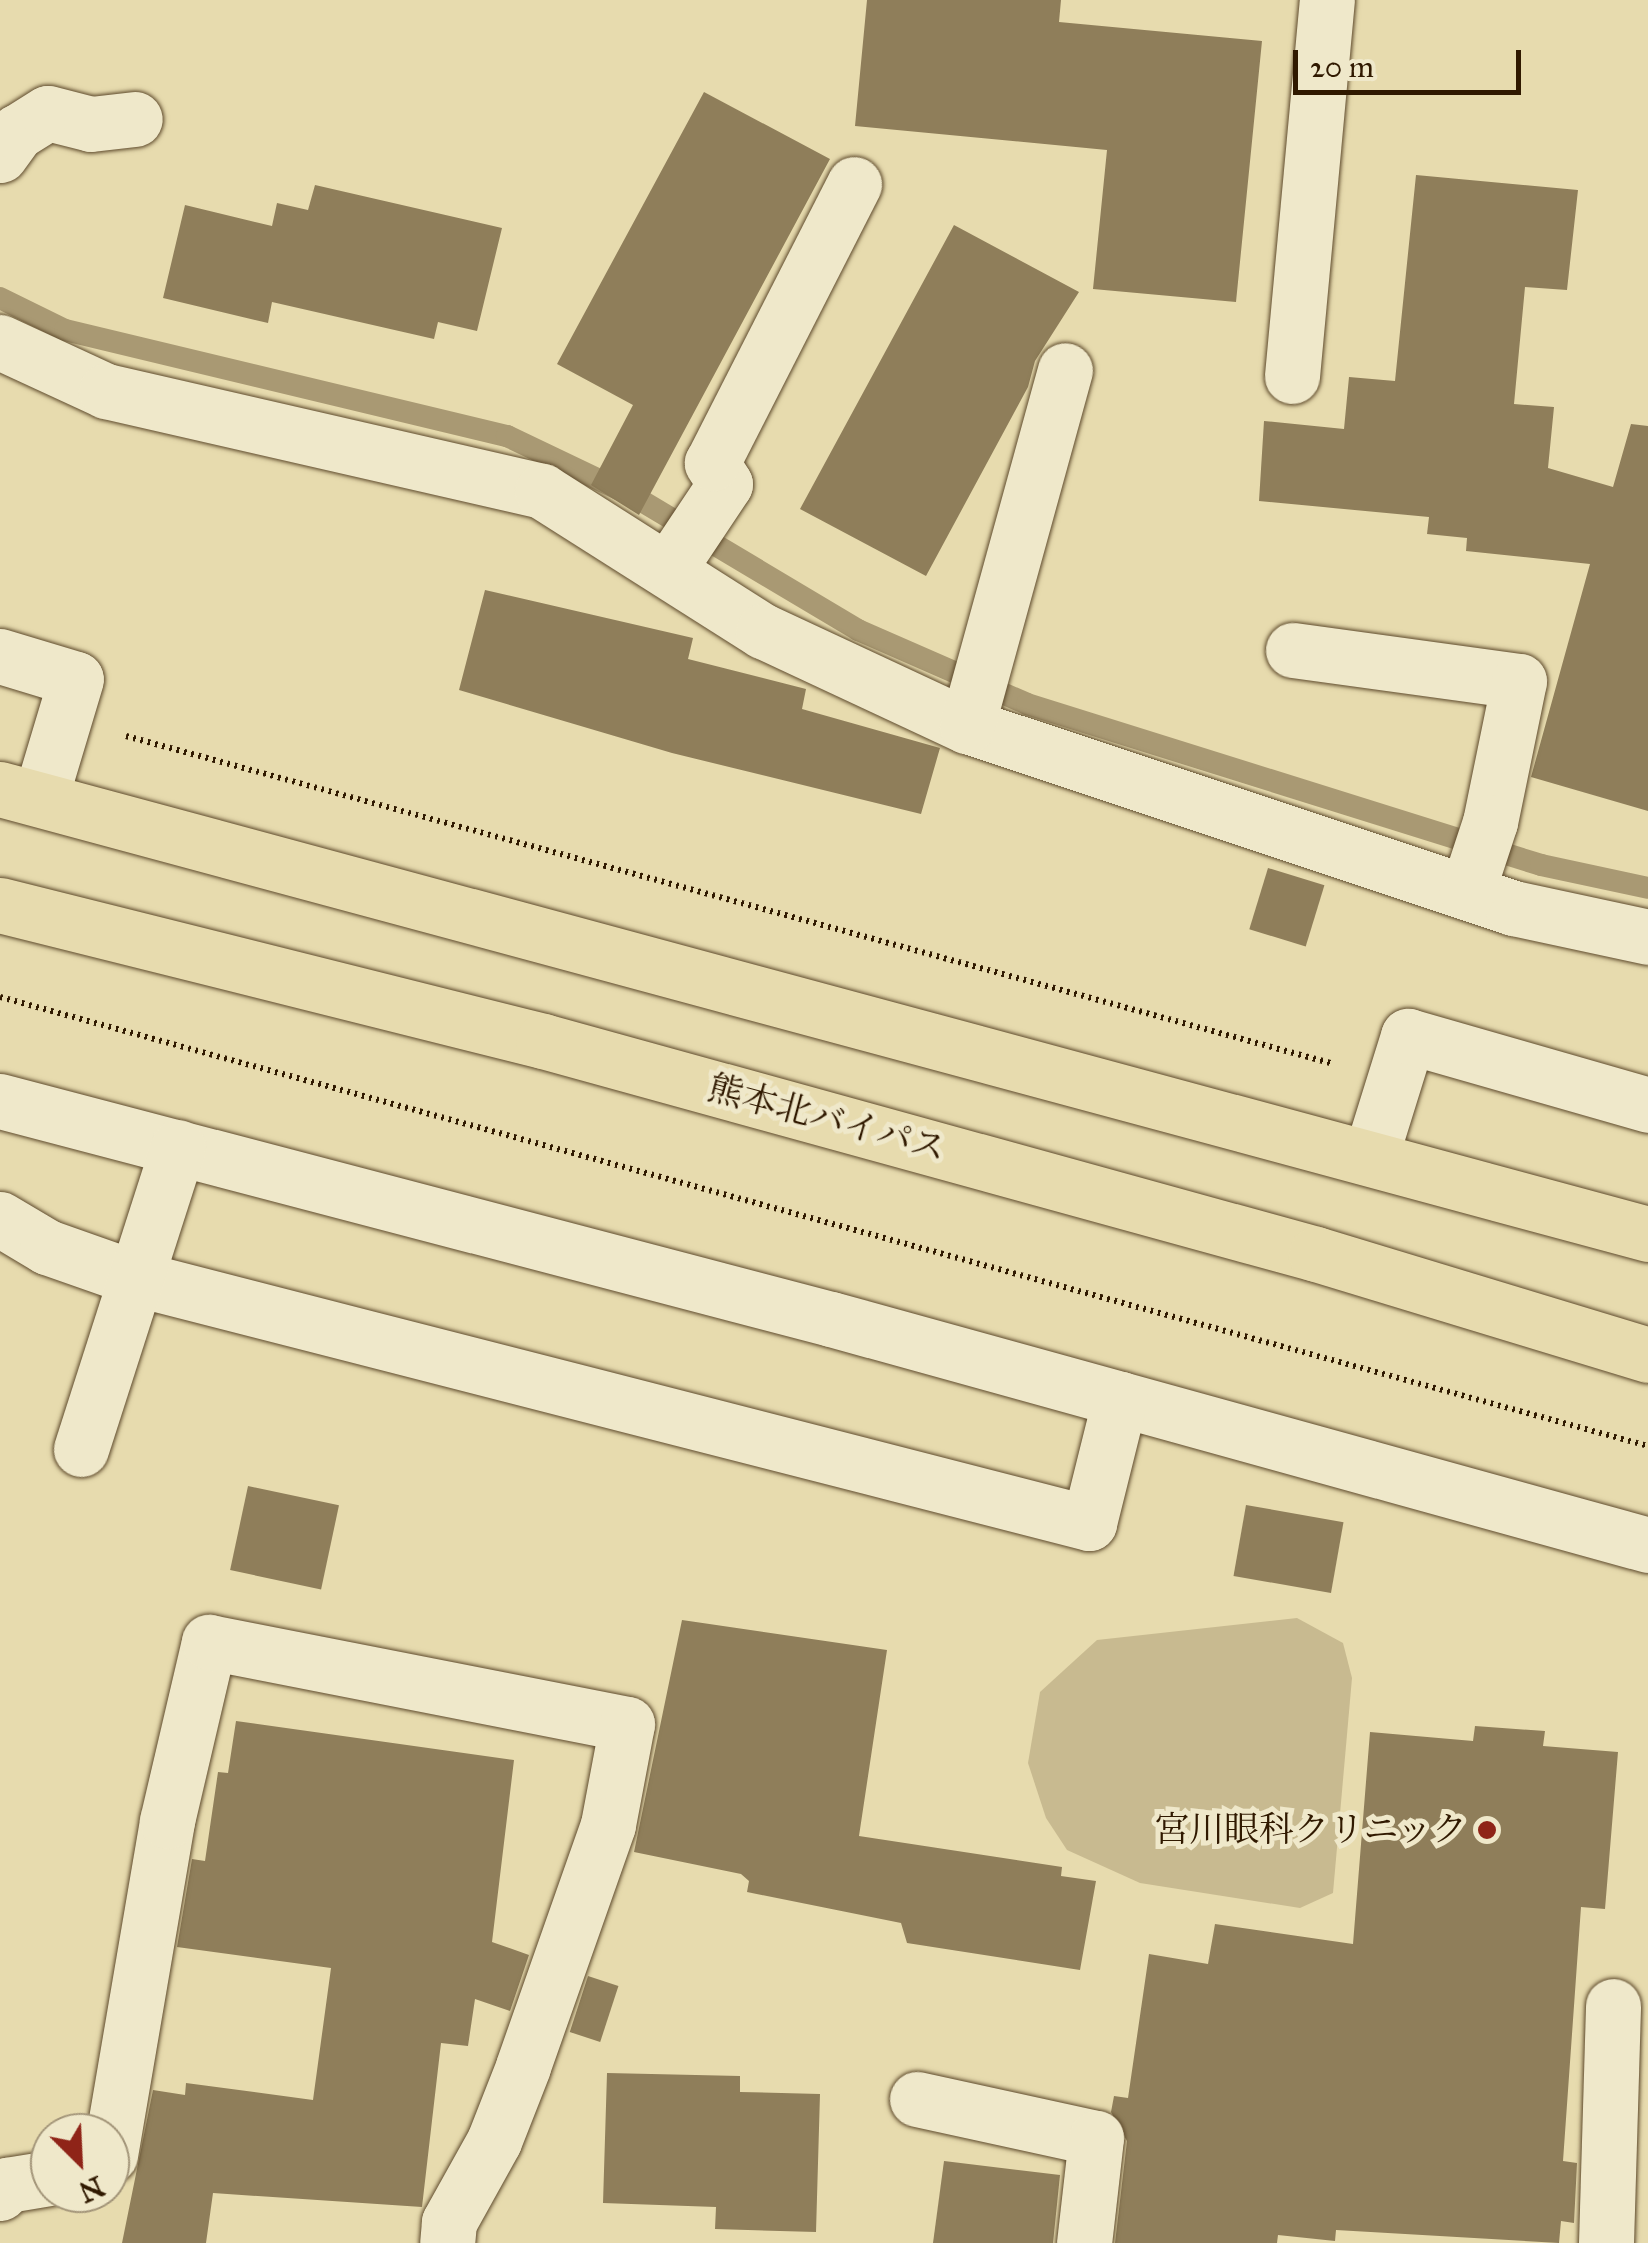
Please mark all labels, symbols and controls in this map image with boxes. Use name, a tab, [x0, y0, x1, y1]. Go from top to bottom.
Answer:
scale bar	[1298, 30, 1526, 92]
text: 20 m	[1310, 49, 1374, 85]
street label: 熊本北バイパス	[703, 1067, 951, 1171]
place label: 宮川眼科クリニック	[1152, 1809, 1467, 1851]
marker: 宮川眼科クリニック	[1476, 1819, 1498, 1841]
north arrow	[30, 2113, 130, 2213]
text: N	[74, 2168, 110, 2210]

